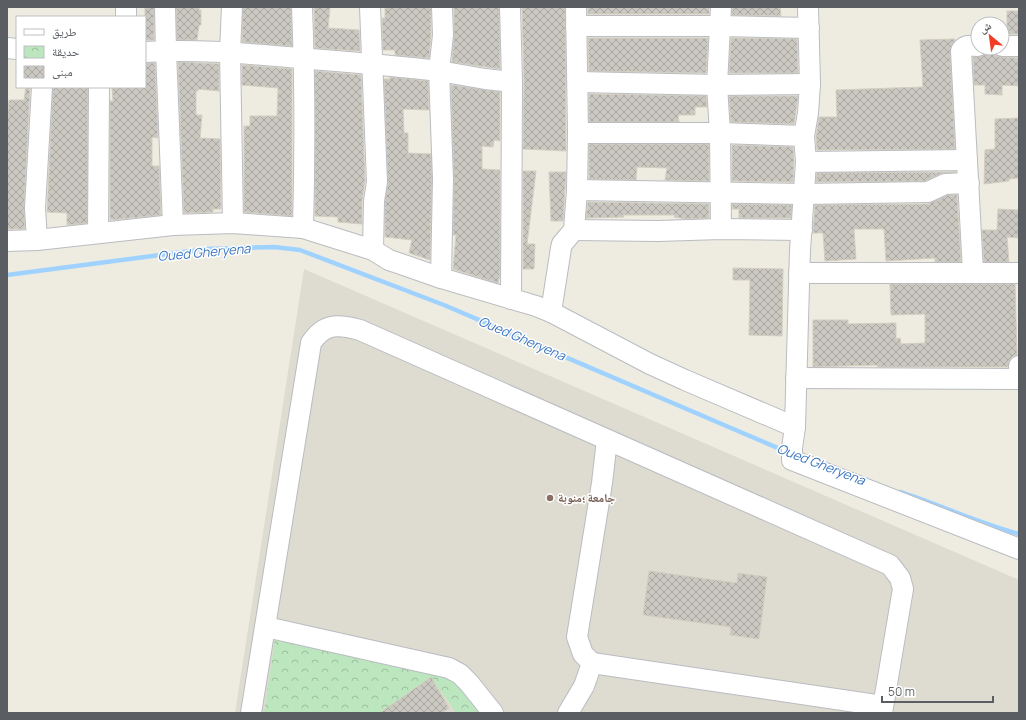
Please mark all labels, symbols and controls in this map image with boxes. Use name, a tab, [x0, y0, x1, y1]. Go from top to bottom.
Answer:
legend	[16, 16, 146, 88]
north arrow	[970, 16, 1010, 56]
text: ش	[976, 17, 994, 37]
text: طريق	[52, 23, 77, 40]
text: حديقة	[52, 43, 80, 60]
text: مبنى	[52, 63, 73, 80]
water label: Oued Gheryena	[157, 239, 252, 265]
water label: Oued Gheryena	[476, 312, 569, 365]
water label: Oued Gheryena	[774, 439, 868, 489]
place label: جامعة ؛منوبة	[558, 489, 616, 506]
marker: جامعة ؛منوبة	[545, 493, 555, 503]
scale bar	[882, 678, 993, 704]
text: 50 m	[888, 683, 915, 700]

